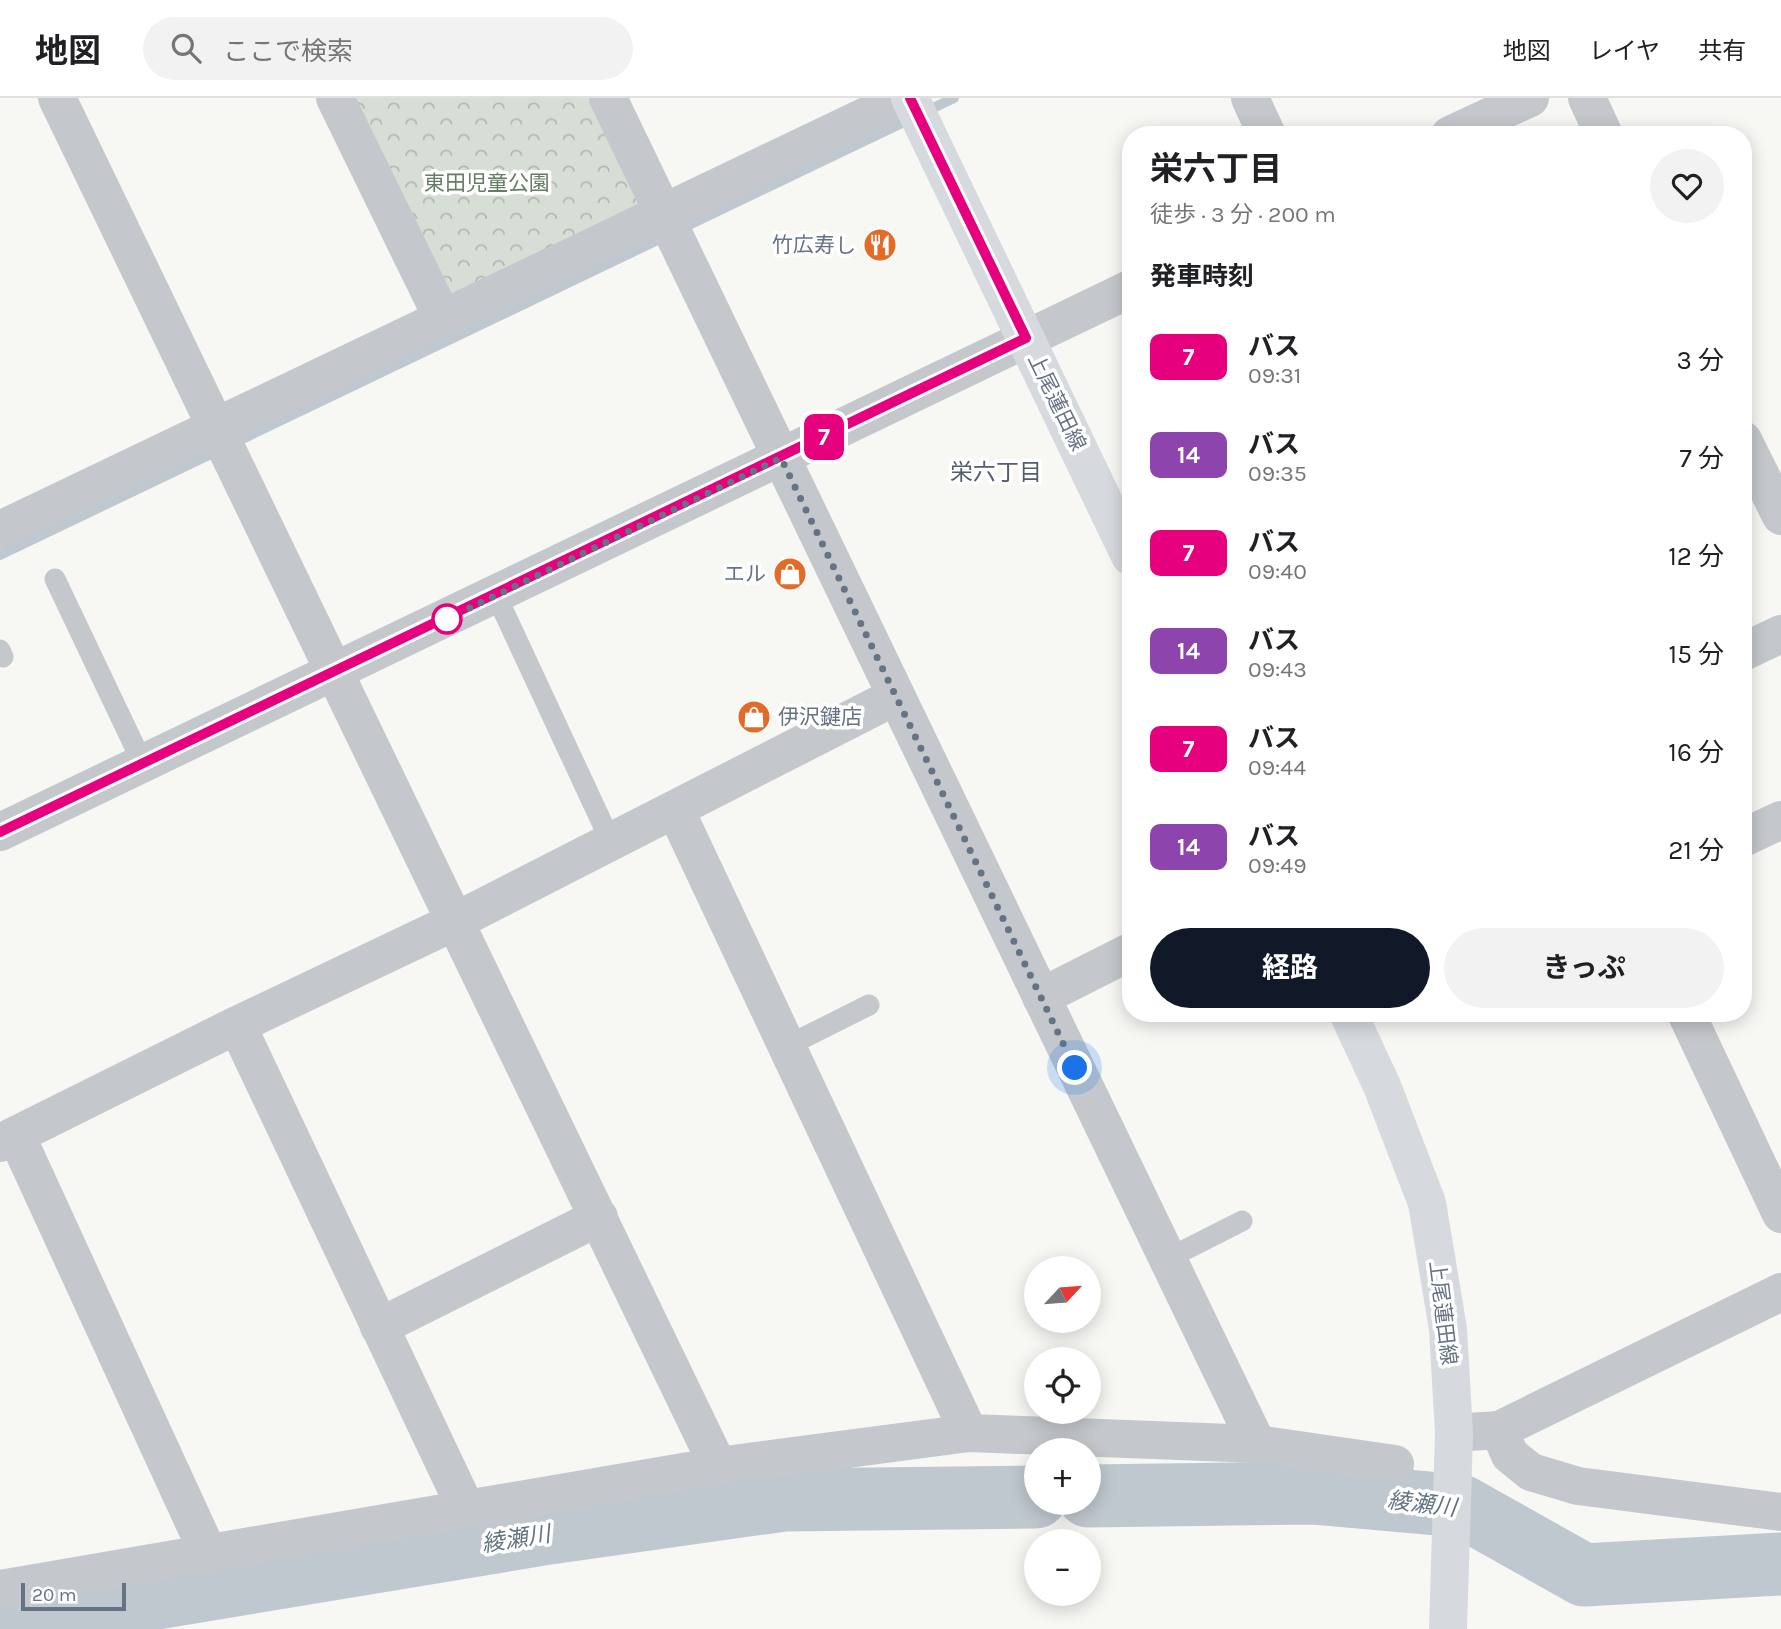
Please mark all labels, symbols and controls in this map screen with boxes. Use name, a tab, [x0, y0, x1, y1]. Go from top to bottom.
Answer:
search box	[143, 17, 633, 80]
icon: search	[167, 29, 205, 67]
text: 地図	[35, 32, 101, 70]
text: ここで検索	[223, 36, 353, 67]
text: 地図	[1503, 37, 1551, 65]
text: レイヤ	[1589, 37, 1660, 65]
text: 共有	[1698, 37, 1746, 65]
button: heart	[1650, 149, 1724, 223]
text: 栄六丁目	[1150, 150, 1282, 188]
park label: 東田児童公園	[424, 171, 550, 195]
text: 徒歩 · 3 分 · 200 m	[1150, 201, 1336, 228]
restaurant icon: 竹広寿し	[861, 226, 899, 264]
place label: 竹広寿し	[772, 233, 856, 257]
text: 発車時刻	[1150, 261, 1254, 292]
text: バス	[1248, 331, 1300, 362]
text: 7	[1183, 343, 1194, 371]
text: 3 分	[1676, 345, 1724, 376]
street label: 上尾蓮田線	[1023, 350, 1091, 454]
text: 09:31	[1248, 362, 1301, 389]
line badge: 7	[801, 414, 847, 460]
text: 7	[818, 423, 830, 451]
text: バス	[1248, 429, 1300, 460]
text: 14	[1177, 441, 1200, 469]
text: 7 分	[1680, 443, 1724, 474]
district label: 栄六丁目	[950, 459, 1042, 486]
text: 09:35	[1248, 460, 1307, 487]
text: バス	[1248, 527, 1300, 558]
text: 7	[1183, 539, 1194, 567]
text: 12 分	[1668, 541, 1724, 572]
shop icon: エル	[771, 555, 809, 593]
text: 09:40	[1248, 558, 1307, 585]
place label: エル	[724, 562, 766, 586]
unlabelled marker	[432, 604, 462, 634]
text: バス	[1248, 625, 1300, 656]
text: 14	[1177, 637, 1200, 665]
text: 15 分	[1669, 639, 1724, 670]
text: 09:43	[1248, 656, 1307, 683]
shop icon: 伊沢鍵店	[735, 698, 773, 736]
place label: 伊沢鍵店	[778, 705, 862, 729]
text: バス	[1248, 723, 1300, 754]
text: 7	[1183, 735, 1194, 763]
text: 16 分	[1668, 737, 1724, 768]
text: 09:44	[1248, 754, 1306, 781]
text: バス	[1248, 821, 1300, 852]
text: 14	[1177, 833, 1200, 861]
text: 21 分	[1668, 835, 1724, 866]
text: 09:49	[1248, 852, 1306, 879]
button: 経路	[1150, 928, 1430, 1008]
button: きっぷ	[1444, 928, 1724, 1008]
your location	[1057, 1050, 1092, 1085]
north arrow	[1024, 1256, 1101, 1334]
map controls	[1024, 1256, 1101, 1606]
street label: 上尾蓮田線	[1425, 1259, 1461, 1367]
button: locate	[1024, 1347, 1101, 1424]
button: +	[1024, 1438, 1101, 1515]
water label: 綾瀬川	[1386, 1486, 1461, 1522]
water label: 綾瀬川	[480, 1520, 555, 1558]
button: −	[1024, 1529, 1101, 1606]
scale bar	[21, 1580, 126, 1612]
text: 20 m	[32, 1584, 77, 1606]

